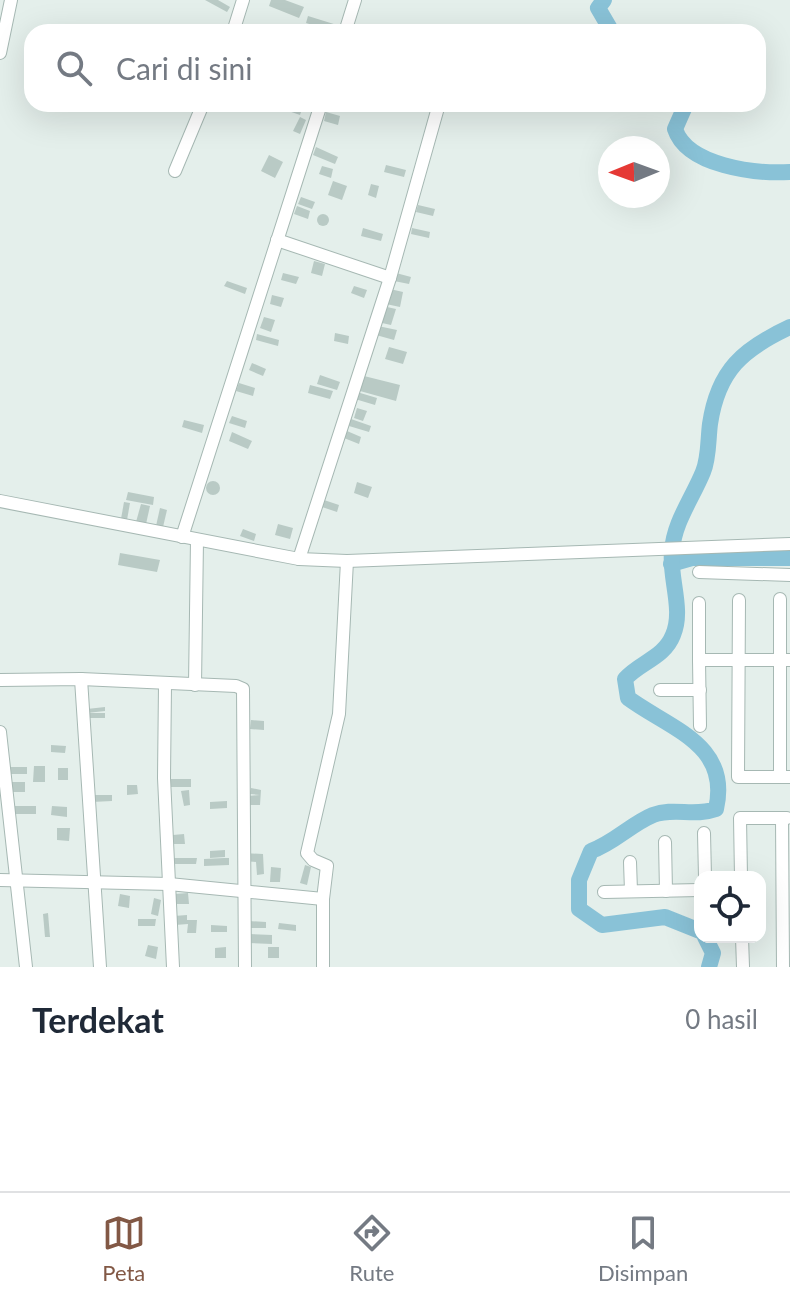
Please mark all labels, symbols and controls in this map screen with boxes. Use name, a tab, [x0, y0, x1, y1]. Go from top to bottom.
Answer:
search box	[24, 24, 766, 112]
icon: search	[52, 46, 96, 90]
text: Cari di sini	[116, 50, 253, 86]
north arrow	[598, 136, 670, 208]
map controls	[694, 871, 766, 943]
button: locate	[694, 871, 766, 943]
text: Terdekat	[32, 999, 164, 1040]
text: 0 hasil	[685, 1003, 758, 1035]
tab: Peta	[102, 1211, 146, 1286]
tab: Rute	[349, 1211, 394, 1286]
tab: Disimpan	[598, 1211, 688, 1286]

